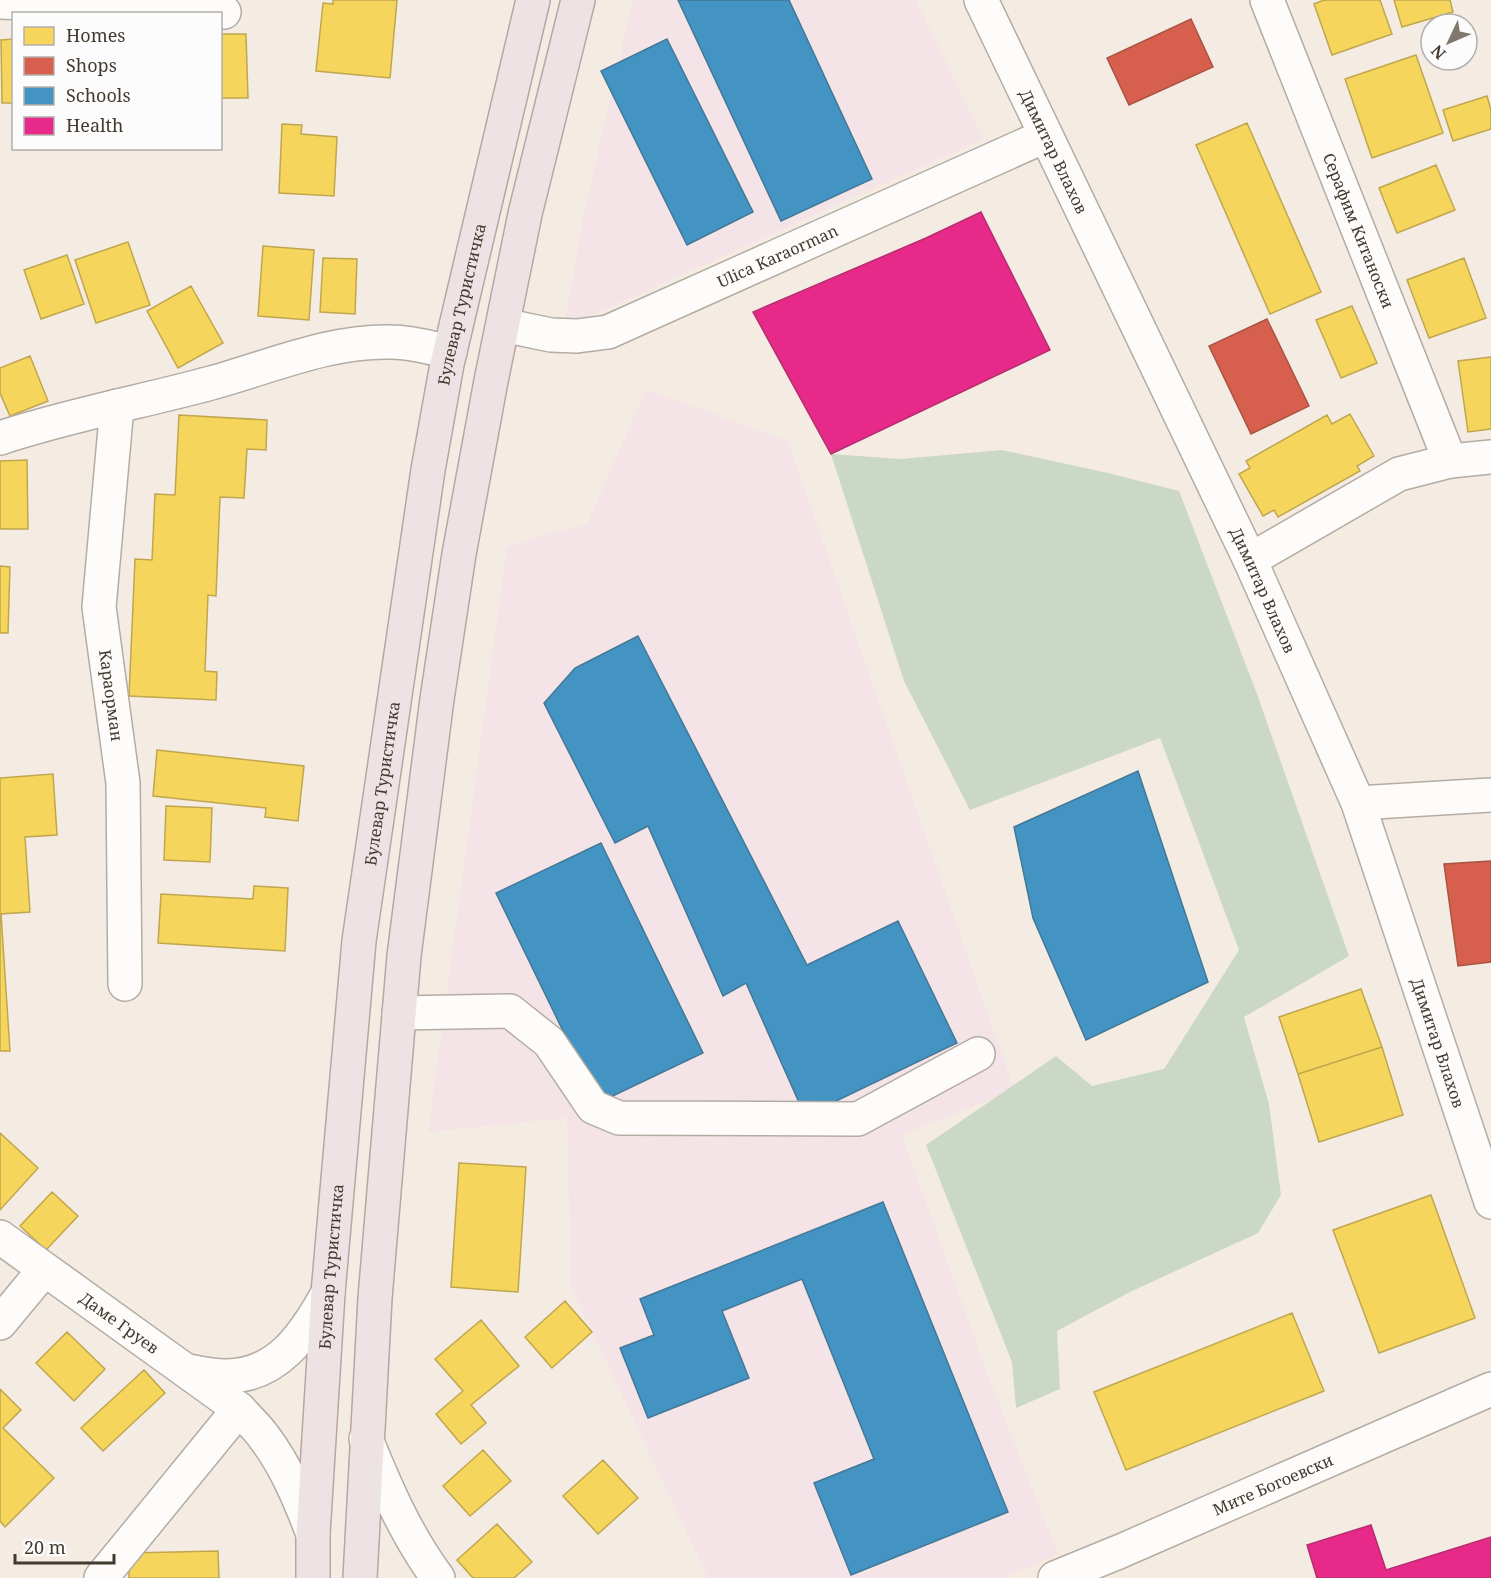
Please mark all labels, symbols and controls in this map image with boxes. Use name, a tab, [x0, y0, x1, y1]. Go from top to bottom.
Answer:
legend	[12, 12, 222, 150]
north arrow	[1419, 12, 1479, 72]
text: Homes	[66, 23, 125, 47]
text: N	[1426, 40, 1451, 65]
text: Shops	[66, 53, 117, 77]
text: Schools	[66, 83, 131, 107]
street label: Димитар Влахов	[1015, 86, 1093, 217]
text: Health	[66, 113, 123, 137]
street label: Серафим Китаноски	[1318, 150, 1399, 312]
street label: Ulica Karaorman	[713, 219, 841, 293]
street label: Булевар Туристичка	[432, 221, 491, 387]
street label: Димитар Влахов	[1225, 524, 1301, 656]
street label: Караорман	[94, 648, 128, 743]
street label: Булевар Туристичка	[359, 700, 405, 867]
street label: Димитар Влахов	[1406, 975, 1470, 1111]
street label: Булевар Туристичка	[314, 1183, 349, 1350]
street label: Даме Груев	[75, 1287, 163, 1359]
street label: Мите Богоевски	[1209, 1449, 1336, 1521]
scale bar	[15, 1527, 114, 1565]
text: 20 m	[24, 1535, 66, 1559]

